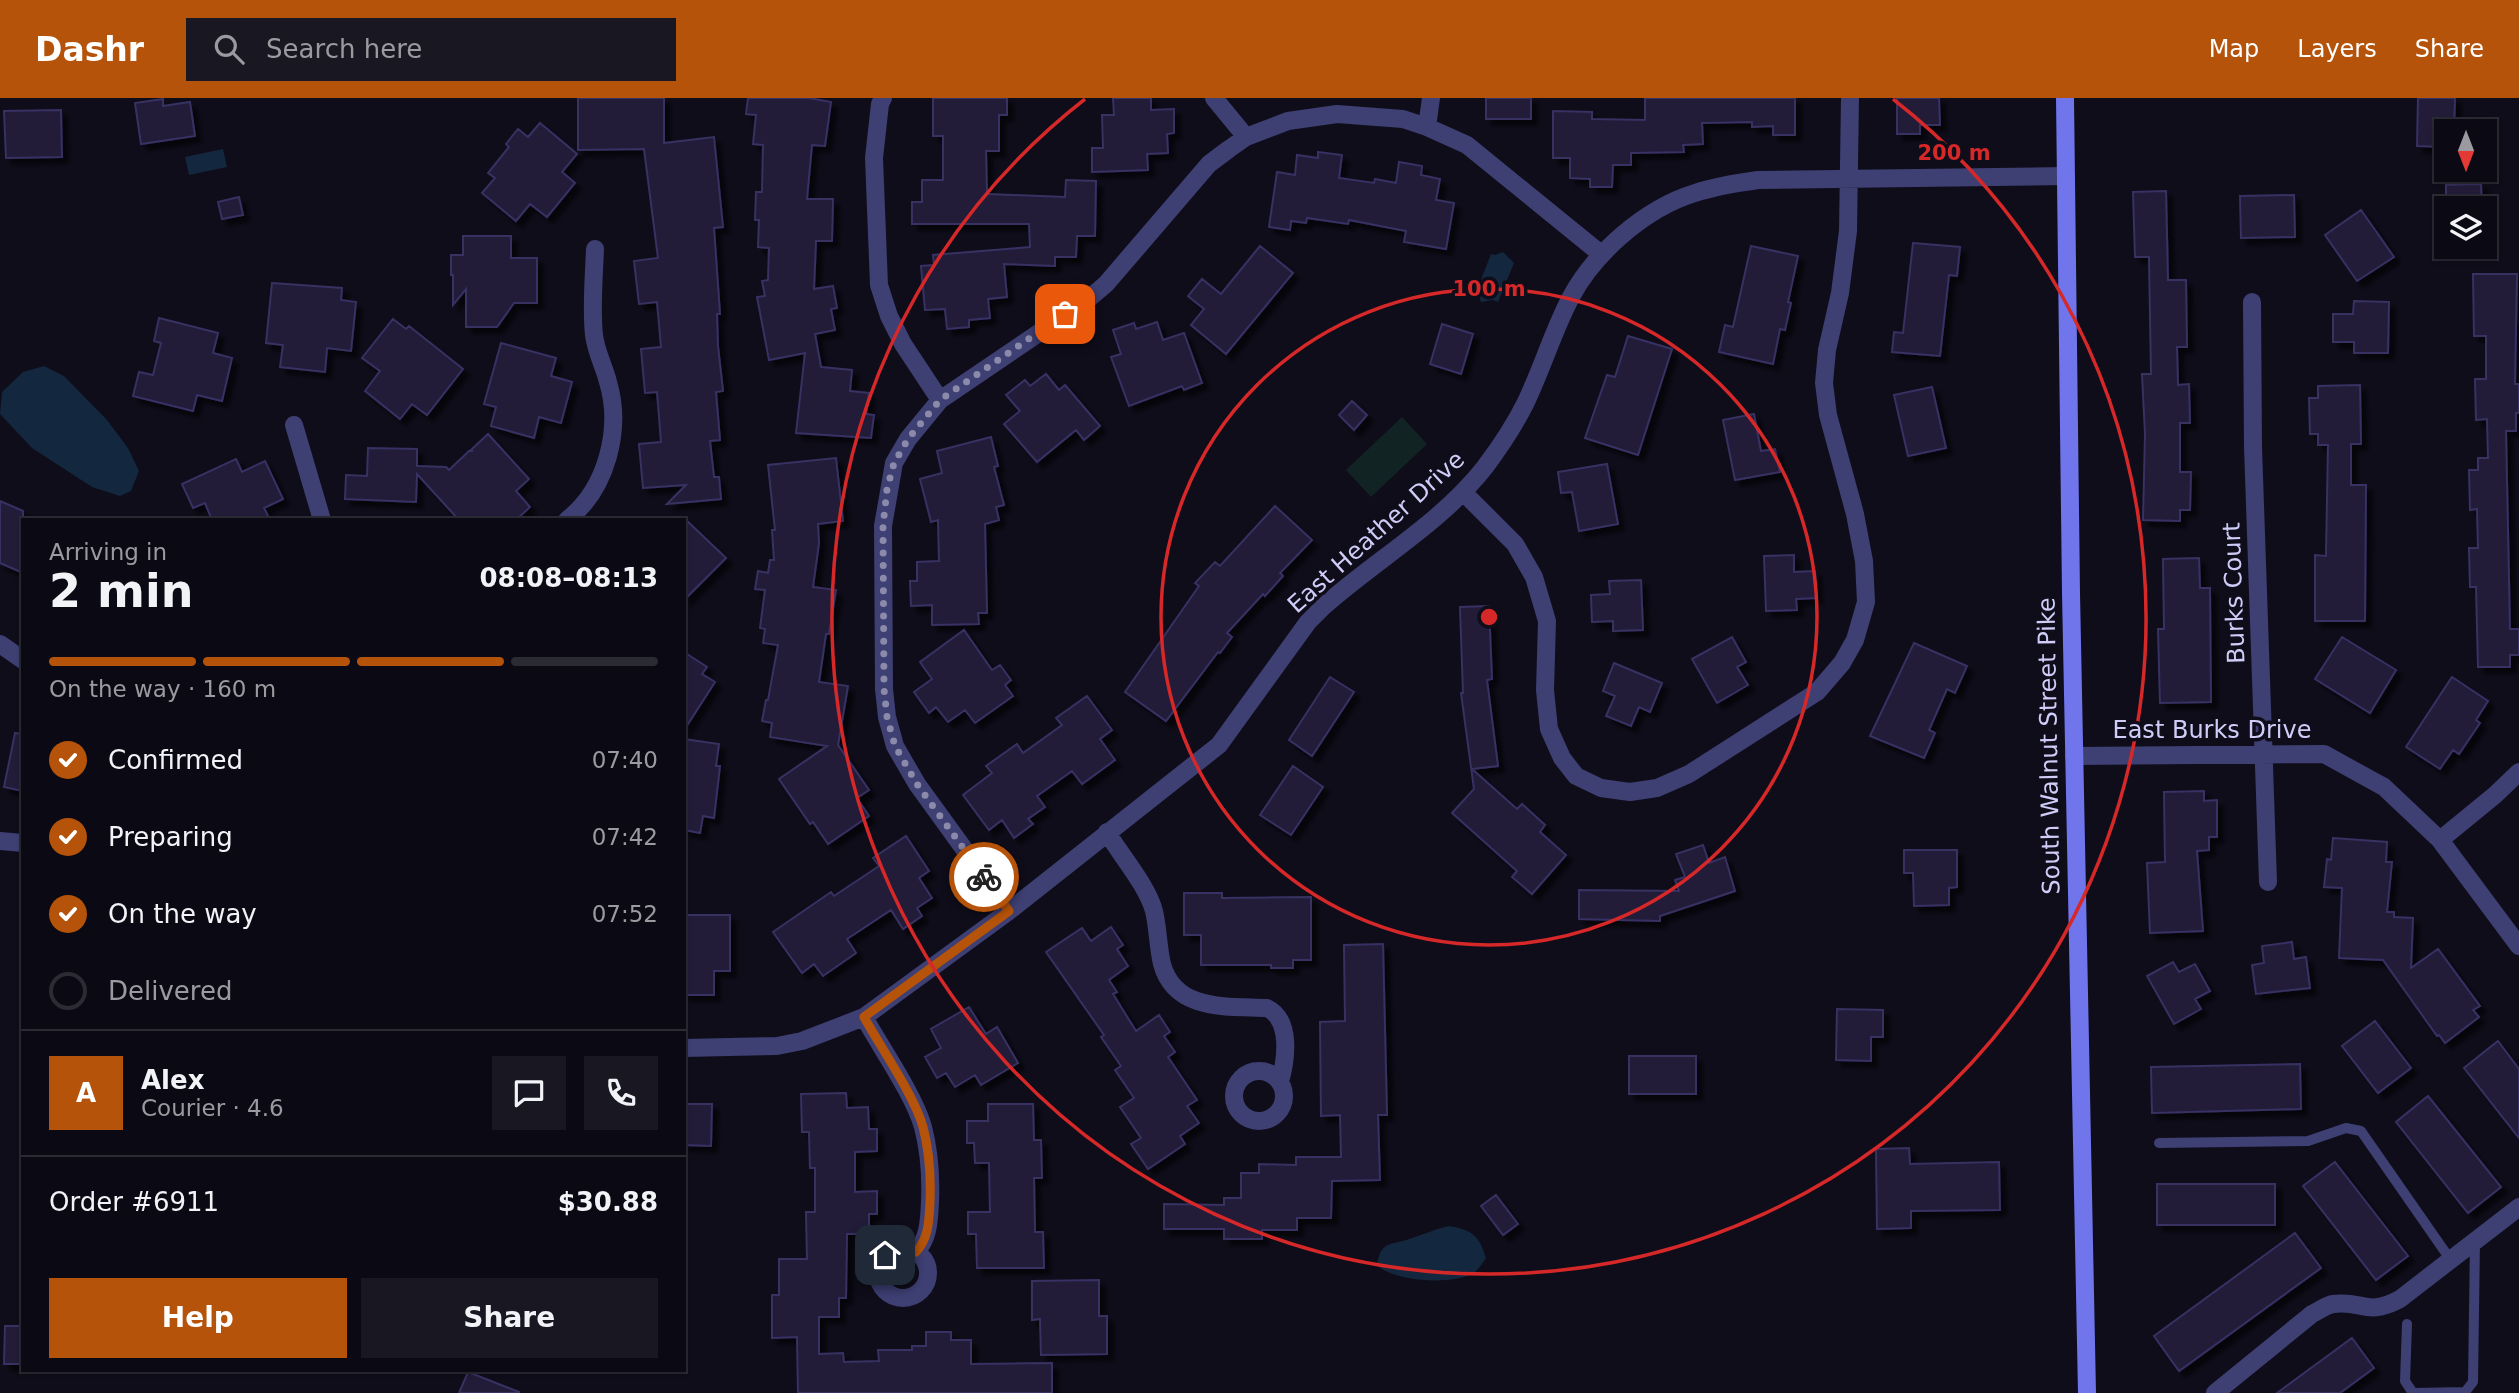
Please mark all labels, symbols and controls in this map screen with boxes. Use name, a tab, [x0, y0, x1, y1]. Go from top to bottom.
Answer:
search box	[186, 18, 676, 81]
text: Dashr	[35, 30, 144, 69]
icon: search	[210, 30, 248, 68]
text: Search here	[266, 34, 422, 64]
text: Map	[2209, 35, 2259, 63]
text: Layers	[2297, 35, 2377, 63]
text: Share	[2415, 35, 2484, 63]
north arrow	[2434, 119, 2497, 182]
map controls	[2434, 119, 2497, 259]
text: 200 m	[1917, 141, 1991, 165]
button: layers	[2434, 196, 2497, 259]
text: 100 m	[1452, 277, 1526, 301]
pin	[1035, 284, 1095, 344]
icon: bag	[1046, 295, 1084, 333]
street label: East Heather Drive	[1282, 445, 1470, 619]
street label: Burks Court	[2218, 522, 2250, 664]
text: Arriving in	[49, 539, 167, 565]
text: 08:08–08:13	[479, 563, 658, 593]
text: 2 min	[49, 564, 193, 618]
street label: South Walnut Street Pike	[2032, 597, 2066, 895]
centre of rings	[1477, 605, 1501, 629]
text: On the way · 160 m	[49, 676, 276, 702]
street label: East Burks Drive	[2113, 716, 2311, 744]
icon: check	[49, 741, 87, 779]
text: Confirmed	[108, 745, 243, 775]
text: 07:40	[592, 747, 658, 773]
icon: check	[49, 818, 87, 856]
text: Preparing	[108, 822, 233, 852]
text: 07:42	[592, 824, 658, 850]
courier	[949, 842, 1019, 912]
icon: bike	[965, 858, 1003, 896]
icon: check	[49, 895, 87, 933]
text: On the way	[108, 899, 257, 929]
text: 07:52	[592, 901, 658, 927]
text: Delivered	[108, 976, 232, 1006]
button: chat	[492, 1056, 566, 1130]
button: phone	[584, 1056, 658, 1130]
text: Alex	[141, 1065, 204, 1095]
text: A	[76, 1078, 96, 1108]
text: Courier · 4.6	[141, 1095, 284, 1121]
text: Order #6911	[49, 1187, 219, 1217]
text: $30.88	[558, 1187, 658, 1217]
pin	[855, 1225, 915, 1285]
icon: home	[866, 1236, 904, 1274]
button: Help	[49, 1278, 347, 1358]
button: Share	[361, 1278, 658, 1358]

